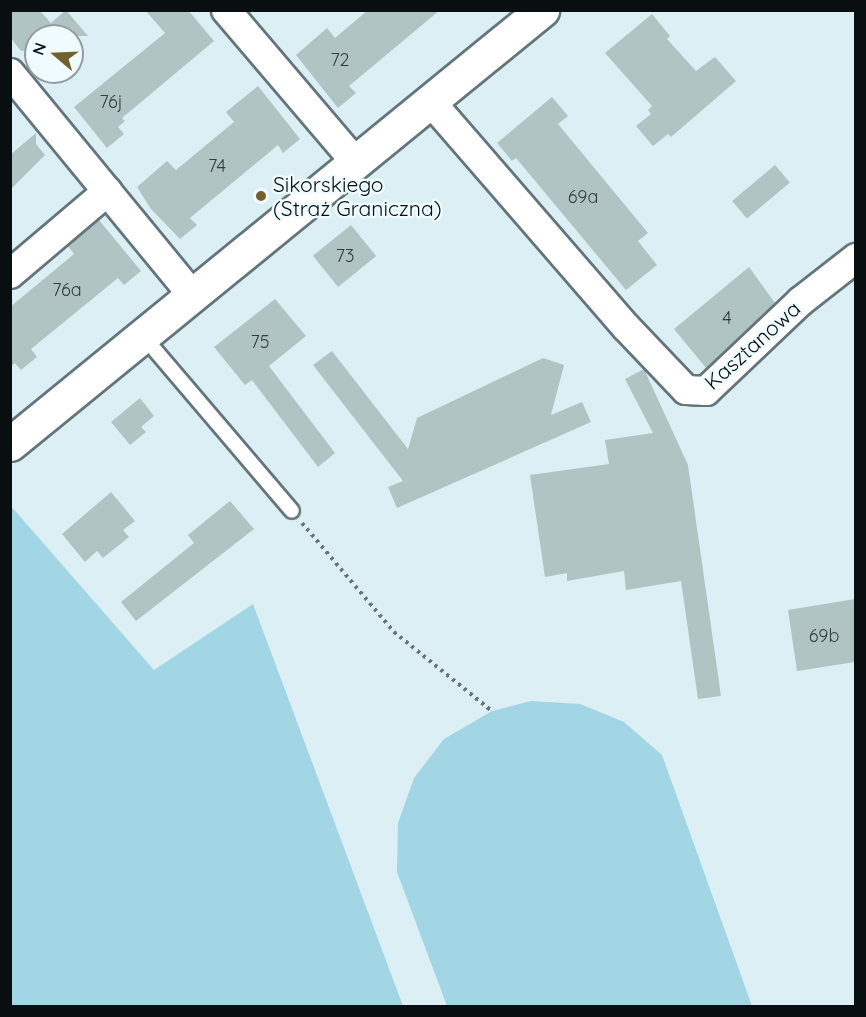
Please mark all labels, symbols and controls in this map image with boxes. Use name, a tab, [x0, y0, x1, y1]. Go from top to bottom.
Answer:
north arrow	[24, 24, 84, 84]
text: N	[27, 40, 50, 58]
house number: 72	[330, 49, 350, 71]
house number: 76j	[99, 91, 123, 113]
house number: 74	[208, 155, 226, 177]
place label: Sikorskiego (Straż Graniczna)	[273, 171, 442, 221]
house number: 69a	[568, 186, 598, 208]
marker: Sikorskiego (Straż Graniczna)	[254, 189, 268, 203]
house number: 73	[336, 245, 354, 267]
house number: 76a	[52, 279, 82, 301]
street label: Kasztanowa	[699, 295, 805, 395]
house number: 4	[722, 307, 732, 329]
house number: 75	[250, 331, 270, 353]
house number: 69b	[809, 625, 839, 647]

